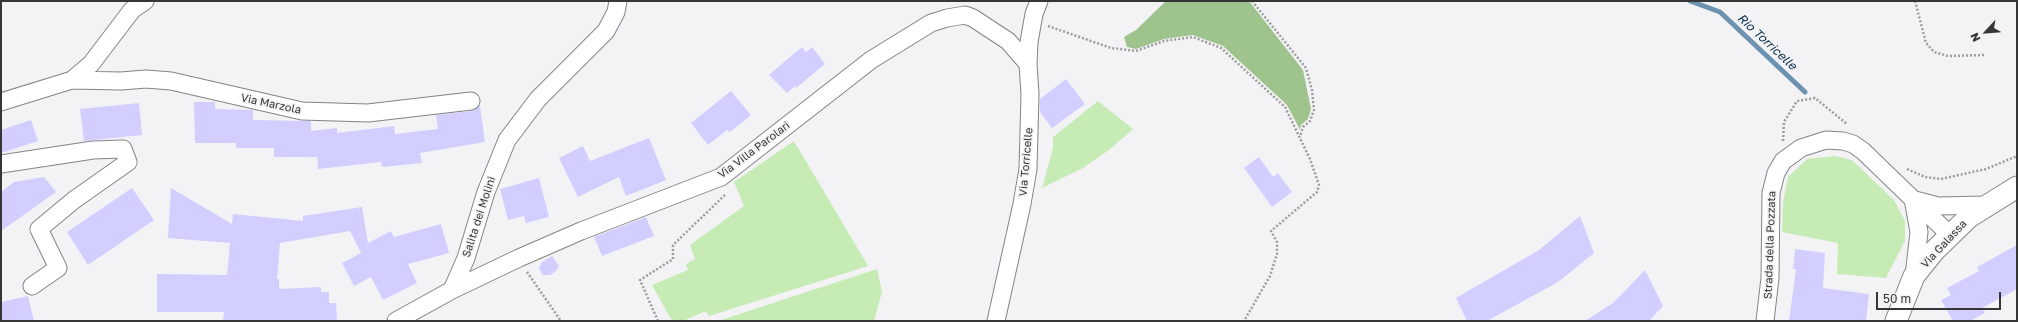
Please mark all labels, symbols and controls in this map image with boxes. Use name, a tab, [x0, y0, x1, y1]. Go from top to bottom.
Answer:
water label: Rio Torricelle	[1734, 11, 1800, 73]
north arrow	[1966, 12, 2006, 52]
text: N	[1967, 31, 1982, 44]
street label: Via Marzola	[240, 91, 302, 117]
street label: Via Villa Parolari	[715, 119, 793, 181]
street label: Via Torricelle	[1016, 127, 1036, 197]
street label: Salita dei Molini	[460, 175, 498, 259]
street label: Strada della Pozzata	[1762, 191, 1778, 299]
street label: Via Galassa	[1918, 217, 1970, 271]
scale bar	[1878, 284, 2003, 310]
text: 50 m	[1883, 291, 1911, 306]

